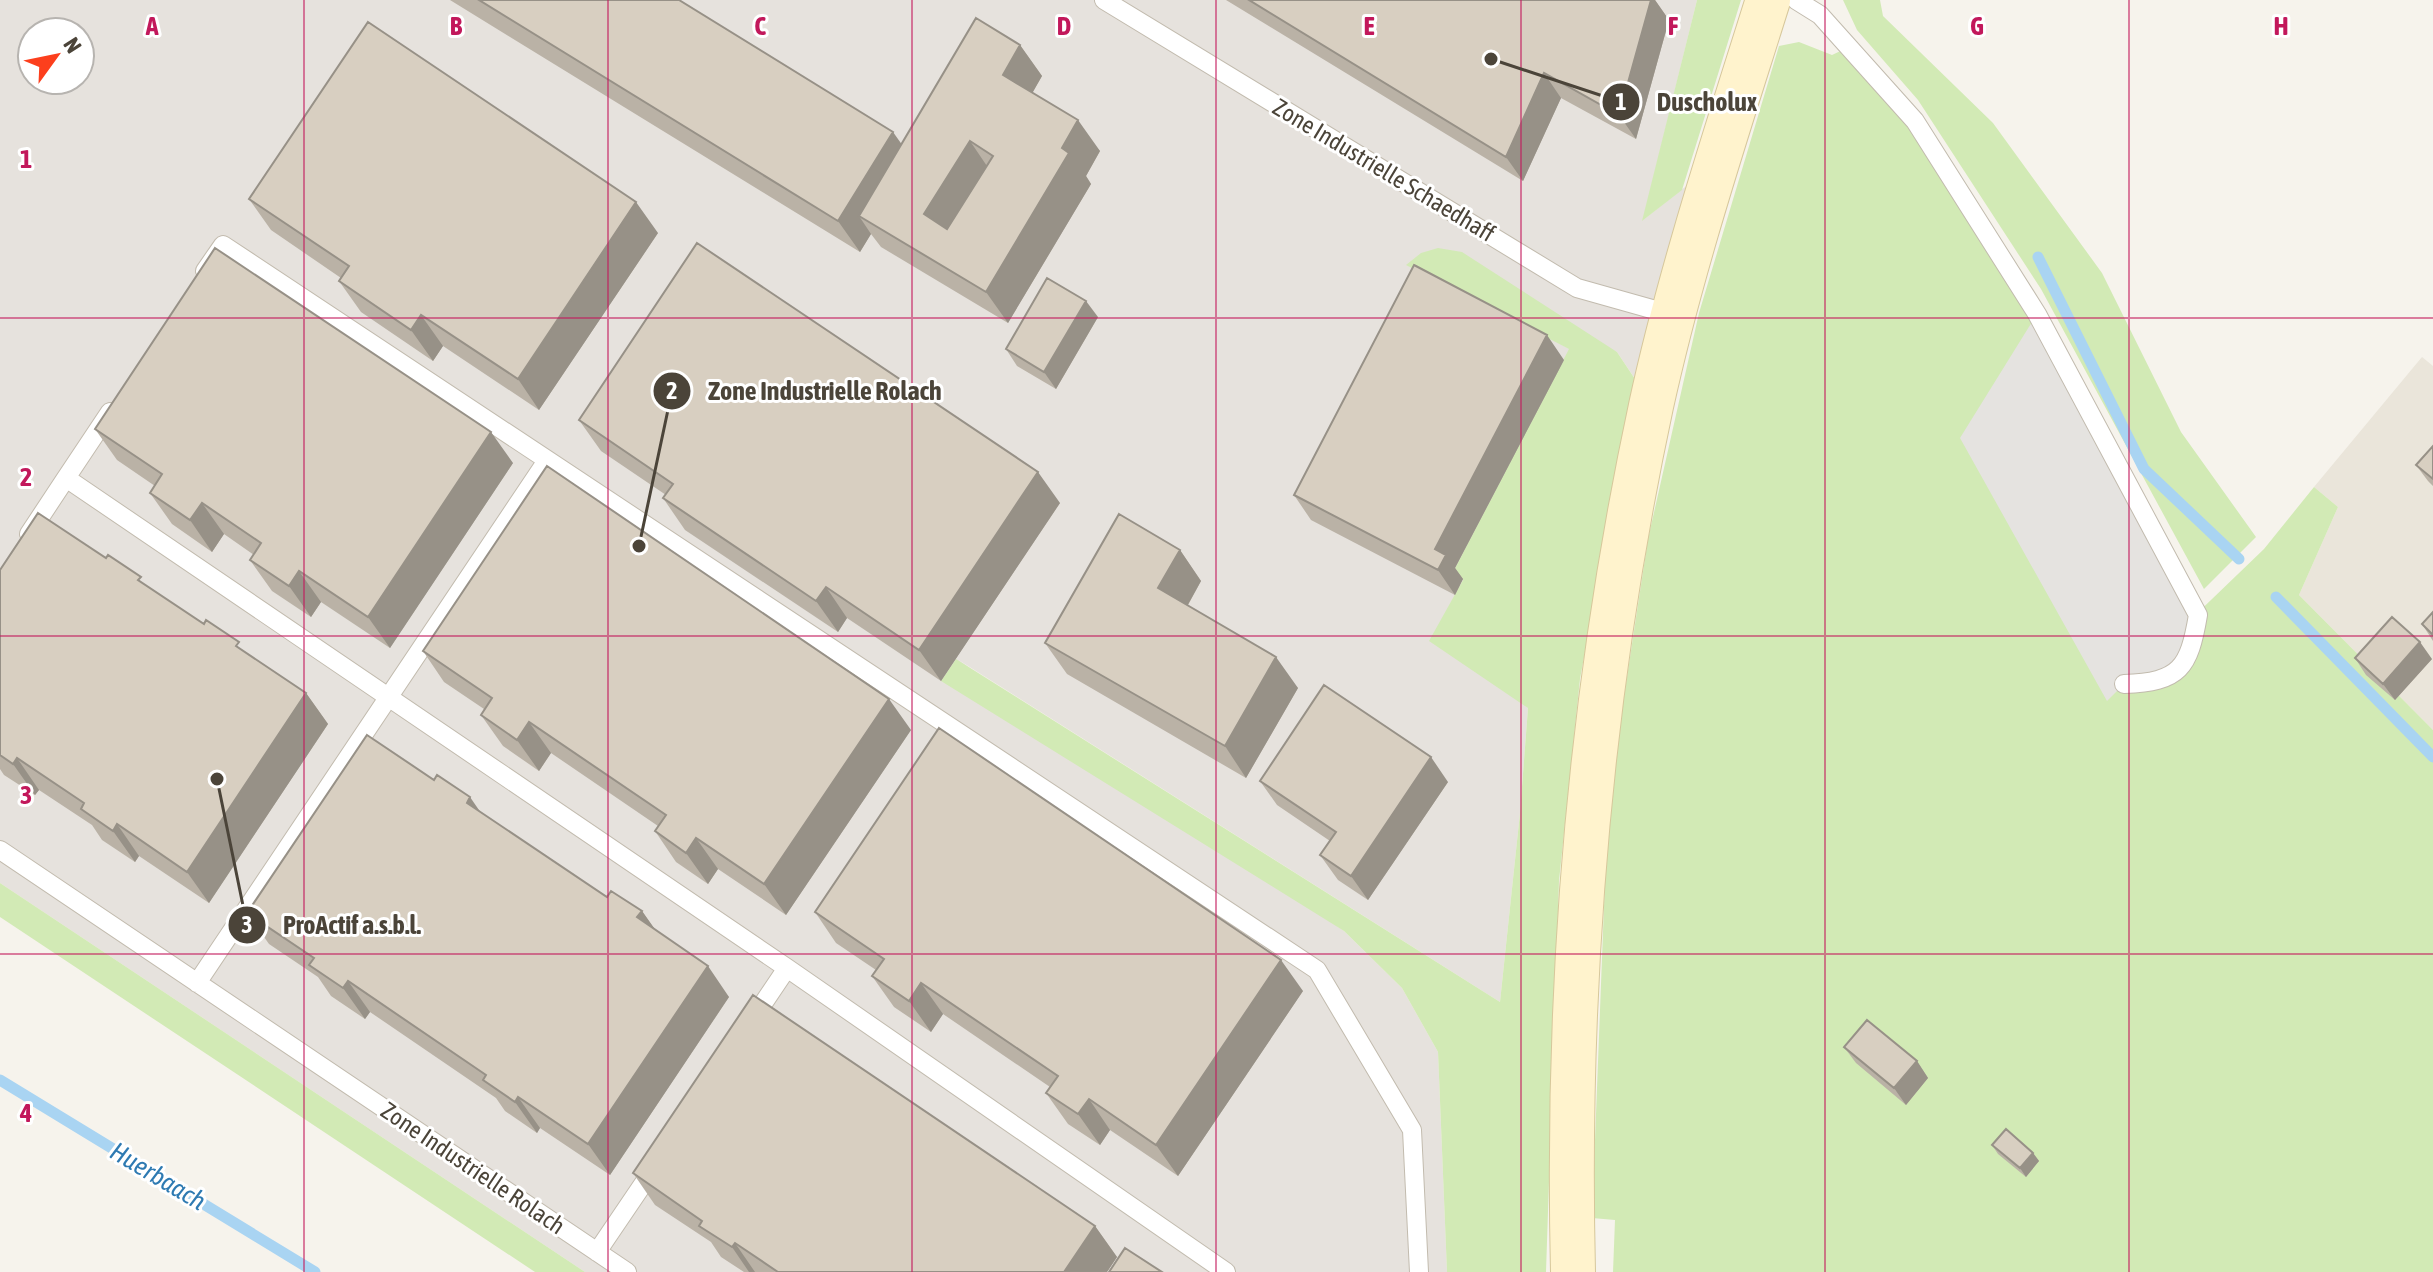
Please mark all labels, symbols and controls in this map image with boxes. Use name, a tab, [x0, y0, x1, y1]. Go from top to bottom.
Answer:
text: A	[145, 11, 159, 41]
text: B	[450, 11, 463, 41]
text: C	[754, 11, 766, 41]
text: D	[1057, 11, 1071, 41]
text: E	[1363, 11, 1375, 41]
text: F	[1668, 11, 1679, 41]
text: G	[1970, 11, 1984, 41]
text: H	[2273, 11, 2289, 41]
north arrow	[16, 16, 96, 96]
text: N	[58, 33, 87, 58]
callout: Duscholux	[1601, 77, 1774, 127]
text: Duscholux	[1657, 87, 1758, 117]
text: 1	[1615, 88, 1627, 115]
street label: Zone Industrielle Schaedhaff	[1268, 93, 1500, 247]
text: 1	[20, 144, 32, 174]
callout: Zone Industrielle Rolach	[652, 366, 958, 416]
text: Zone Industrielle Rolach	[708, 376, 942, 406]
text: 2	[666, 377, 678, 404]
text: 2	[20, 462, 32, 492]
text: 3	[20, 780, 32, 810]
callout: ProActif a.s.b.l.	[227, 900, 438, 950]
text: ProActif a.s.b.l.	[283, 910, 421, 940]
text: 3	[241, 911, 253, 938]
street label: Zone Industrielle Rolach	[376, 1097, 570, 1239]
text: 4	[19, 1098, 32, 1128]
water label: Huerbaach	[105, 1136, 211, 1216]

